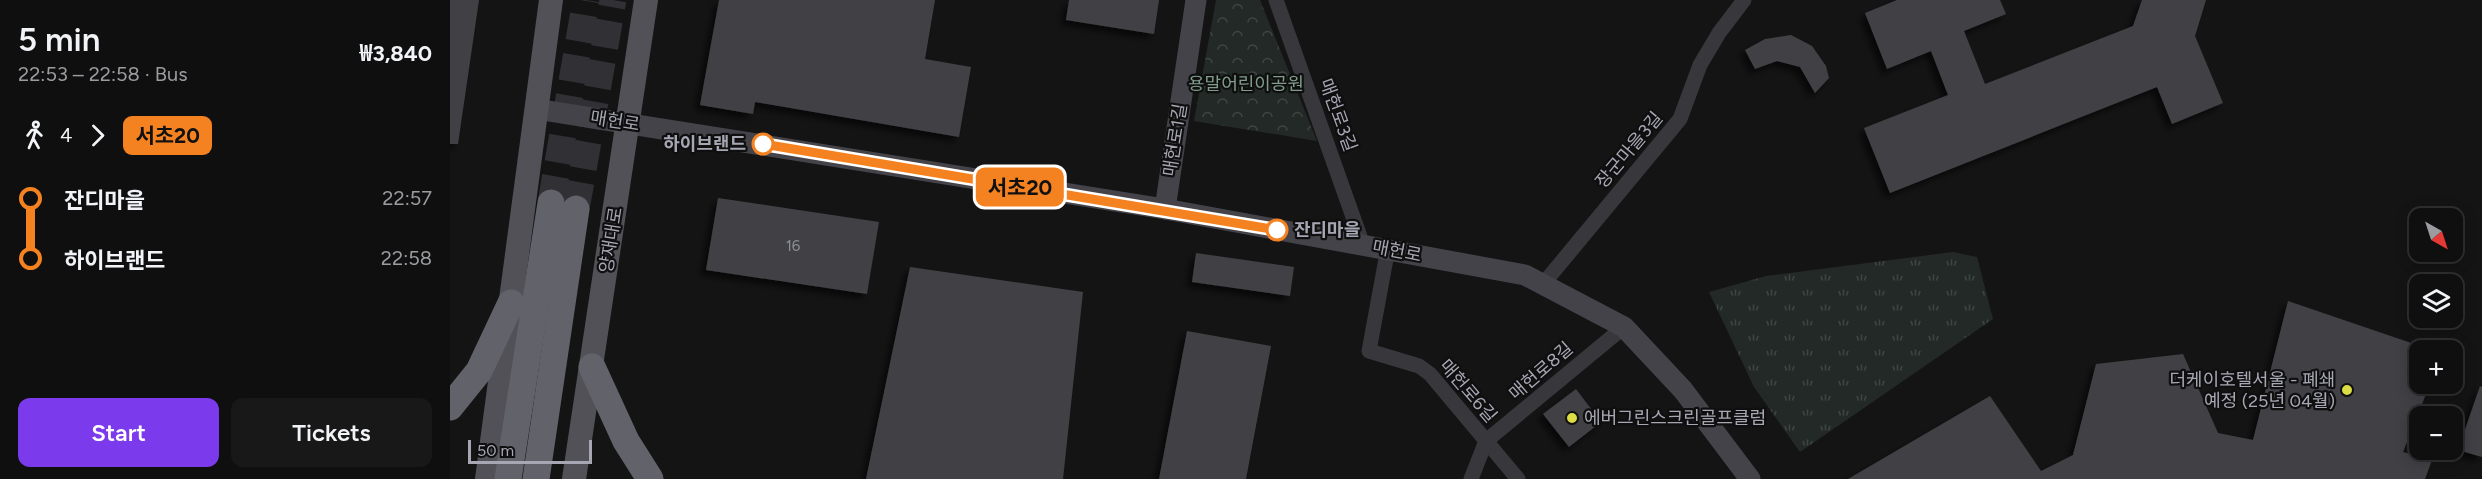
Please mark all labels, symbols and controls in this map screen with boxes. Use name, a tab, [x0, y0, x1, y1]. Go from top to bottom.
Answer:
text: 5 min	[18, 20, 100, 59]
text: ₩3,840	[359, 40, 432, 67]
text: 22:53 – 22:58 · Bus	[18, 62, 188, 86]
park label: 용말어린이공원	[1188, 73, 1304, 95]
street label: 매헌로3길	[1315, 76, 1361, 154]
street label: 매헌로1길	[1158, 102, 1192, 178]
street label: 매헌로	[589, 106, 641, 136]
street label: 장군마을3길	[1591, 107, 1667, 193]
icon: walk	[18, 119, 51, 152]
icon: forward	[81, 119, 114, 152]
text: 4	[60, 123, 72, 147]
text: 서초20	[135, 123, 200, 148]
place label: 하이브랜드	[663, 133, 746, 155]
marker: 하이브랜드	[752, 133, 774, 155]
line badge: 서초20	[978, 168, 1062, 207]
text: 서초20	[988, 175, 1052, 200]
text: 22:57	[382, 186, 432, 210]
text: 잔디마을	[64, 187, 145, 214]
street label: 양재대로	[595, 206, 627, 274]
north arrow	[2409, 208, 2463, 262]
map controls	[2409, 208, 2463, 460]
marker: 잔디마을	[1266, 219, 1288, 241]
place label: 잔디마을	[1294, 219, 1360, 241]
street label: 매헌로	[1371, 235, 1423, 267]
house number: 16	[786, 237, 801, 255]
text: 22:58	[381, 246, 432, 270]
text: 하이브랜드	[64, 247, 165, 274]
button: layers	[2409, 274, 2463, 328]
street label: 매헌로8길	[1505, 337, 1577, 405]
button: +	[2409, 340, 2463, 394]
street label: 매헌로6길	[1435, 355, 1501, 427]
place label: 더케이호텔서울 - 폐쇄 예정 (25년 04월)	[2170, 369, 2335, 412]
marker: 더케이호텔서울 - 폐쇄 예정 (25년 04월)	[2340, 383, 2354, 397]
button: Start	[18, 398, 219, 467]
button: Tickets	[231, 398, 432, 467]
button: −	[2409, 406, 2463, 460]
place label: 에버그린스크린골프클럼	[1584, 407, 1766, 429]
marker: 에버그린스크린골프클럼	[1565, 411, 1579, 425]
scale bar	[468, 437, 592, 464]
text: 50 m	[477, 441, 514, 460]

